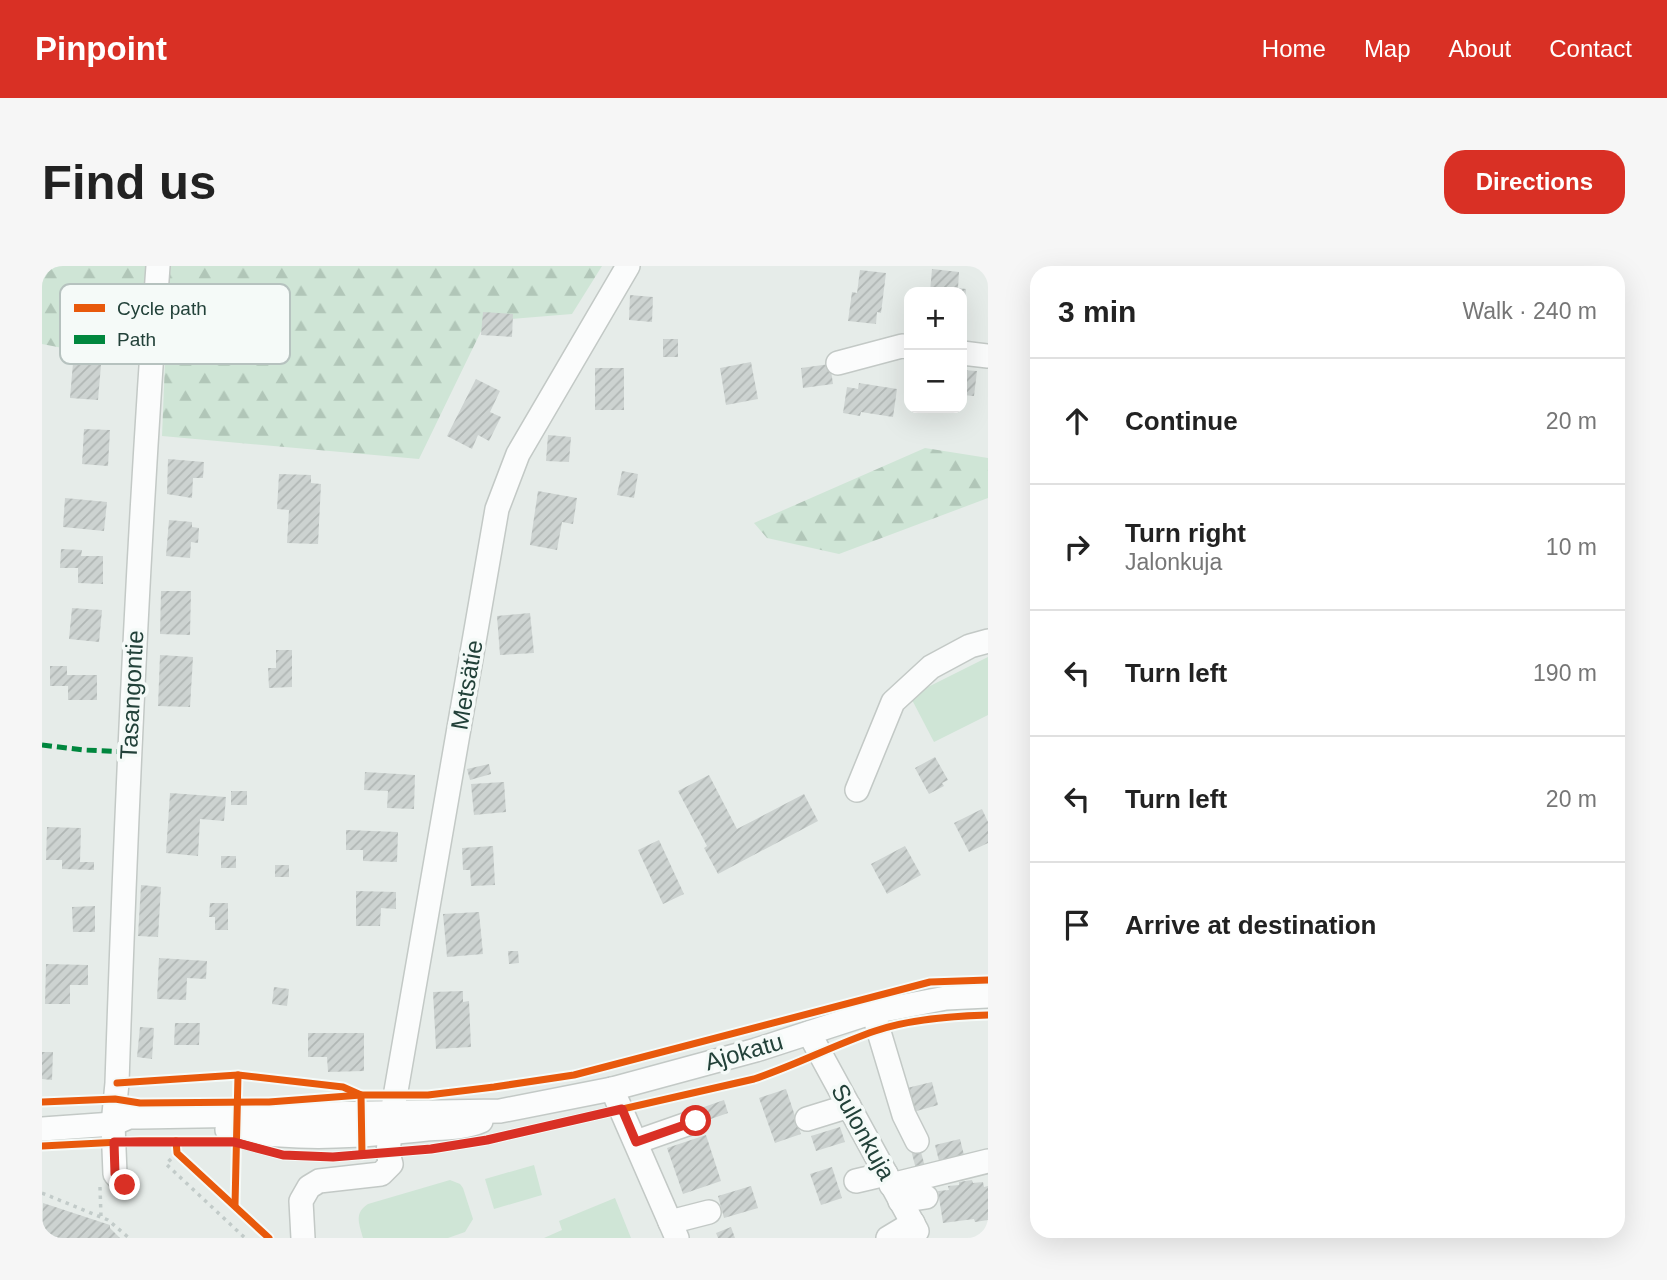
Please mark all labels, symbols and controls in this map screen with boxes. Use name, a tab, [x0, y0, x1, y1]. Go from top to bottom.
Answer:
text: Pinpoint	[35, 30, 167, 67]
text: Home	[1262, 35, 1326, 62]
text: Map	[1364, 35, 1411, 62]
text: About	[1449, 35, 1511, 62]
text: Contact	[1549, 35, 1632, 62]
button: Directions	[1444, 150, 1625, 214]
text: Find us	[42, 155, 216, 209]
legend	[60, 284, 290, 364]
map controls	[904, 287, 967, 413]
button: +	[904, 287, 967, 350]
text: 3 min	[1058, 295, 1136, 328]
text: Cycle path	[117, 298, 207, 319]
text: Walk · 240 m	[1462, 298, 1597, 324]
text: Path	[117, 329, 156, 350]
button: −	[904, 350, 967, 413]
icon: ahead	[1058, 402, 1096, 440]
text: Continue	[1125, 406, 1238, 436]
text: 20 m	[1546, 408, 1597, 434]
text: Turn right	[1125, 518, 1246, 548]
icon: right	[1058, 528, 1096, 566]
text: 10 m	[1546, 534, 1597, 560]
text: Jalonkuja	[1125, 549, 1222, 575]
street label: Tasangontie	[115, 630, 148, 760]
street label: Metsätie	[445, 638, 488, 732]
icon: left	[1058, 654, 1096, 692]
text: Turn left	[1125, 658, 1227, 688]
text: 190 m	[1533, 660, 1597, 686]
icon: left	[1058, 780, 1096, 818]
text: Turn left	[1125, 784, 1227, 814]
text: 20 m	[1546, 786, 1597, 812]
icon: arrive	[1058, 906, 1096, 944]
text: Arrive at destination	[1125, 910, 1376, 940]
street label: Ajokatu	[702, 1028, 786, 1076]
street label: Sulonkuja	[826, 1079, 901, 1185]
route start	[680, 1105, 711, 1136]
route end	[109, 1169, 140, 1200]

